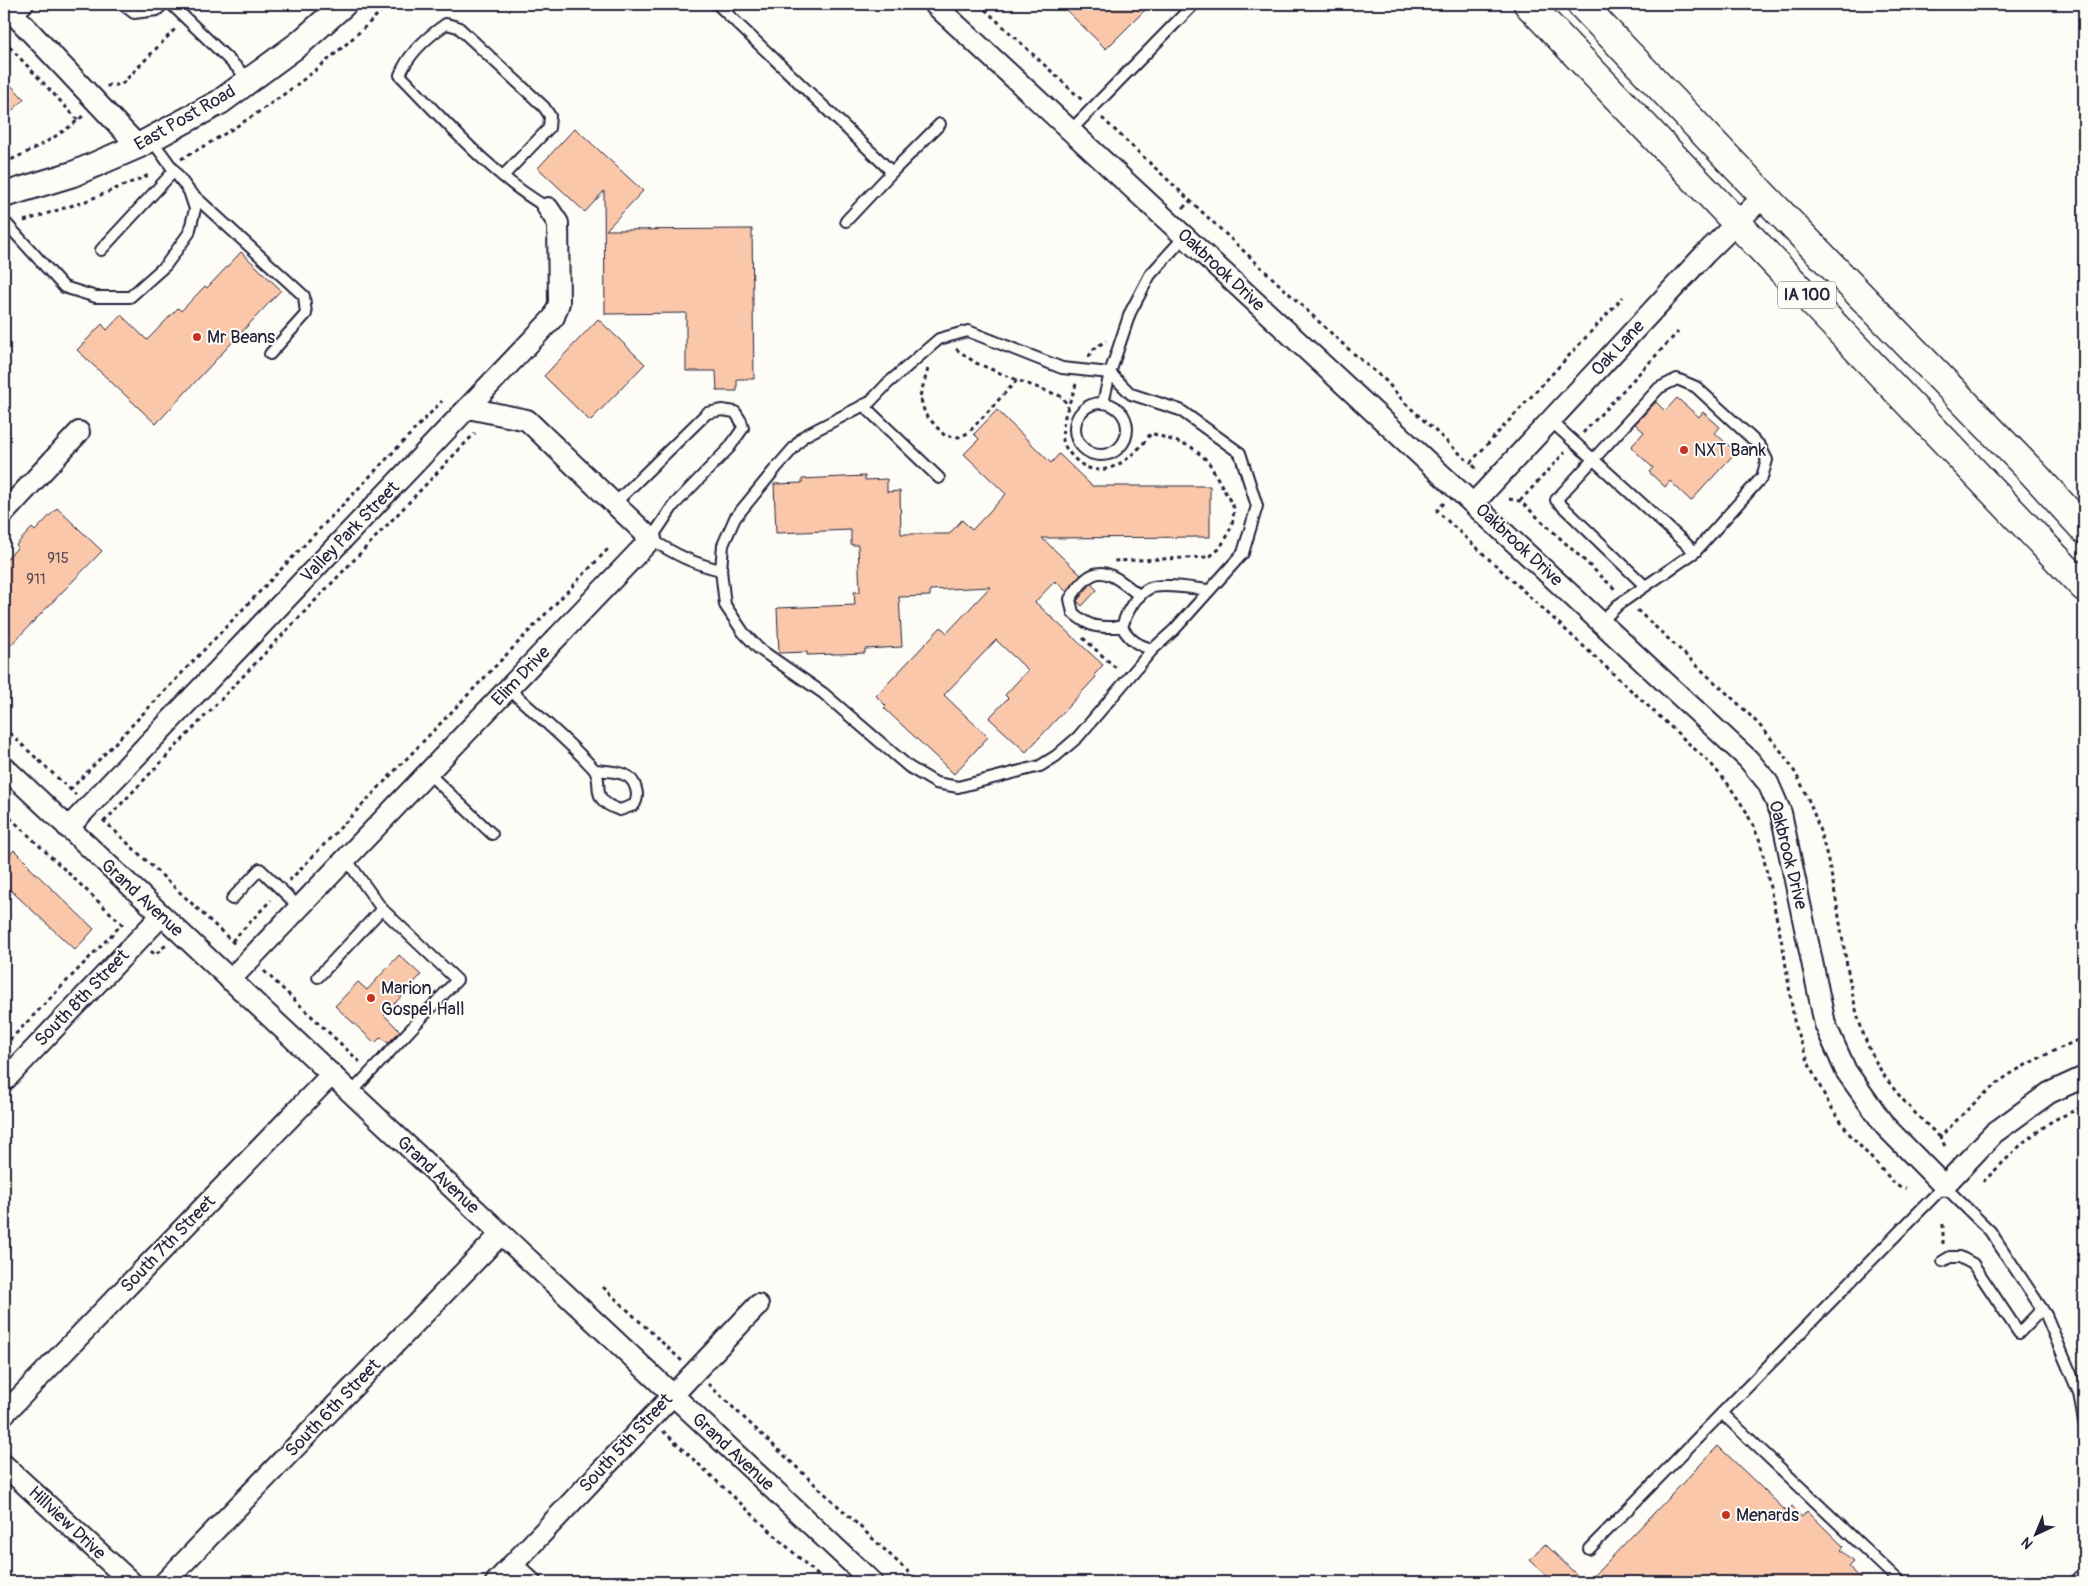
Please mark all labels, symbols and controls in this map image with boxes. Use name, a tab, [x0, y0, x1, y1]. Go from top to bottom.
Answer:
street label: East Post Road	[130, 80, 240, 156]
street label: Oakbrook Drive	[1172, 224, 1270, 316]
road number: IA 100	[1778, 282, 1836, 308]
street label: Oak Lane	[1586, 315, 1650, 381]
place label: Mr Beans	[207, 326, 275, 349]
marker: Mr Beans	[191, 331, 203, 343]
place label: NXT Bank	[1694, 439, 1766, 462]
marker: NXT Bank	[1678, 444, 1690, 456]
street label: Valley Park Street	[296, 476, 405, 588]
street label: Oakbrook Drive	[1470, 499, 1568, 591]
house number: 915	[47, 549, 69, 568]
house number: 911	[26, 570, 46, 589]
street label: Elim Drive	[487, 641, 555, 711]
street label: Oakbrook Drive	[1763, 798, 1813, 912]
street label: Grand Avenue	[96, 854, 188, 942]
street label: South 8th Street	[30, 944, 135, 1051]
place label: Marion Gospel Hall	[381, 977, 465, 1021]
marker: Marion Gospel Hall	[365, 992, 377, 1004]
street label: Grand Avenue	[392, 1131, 484, 1219]
street label: South 7th Street	[116, 1190, 221, 1298]
street label: South 6th Street	[280, 1354, 386, 1462]
street label: South 5th Street	[574, 1388, 678, 1497]
street label: Grand Avenue	[687, 1408, 779, 1496]
street label: Hillview Drive	[23, 1481, 111, 1565]
place label: Menards	[1736, 1504, 1799, 1527]
north arrow	[2010, 1508, 2060, 1558]
marker: Menards	[1720, 1509, 1732, 1521]
text: N	[2018, 1534, 2037, 1552]

